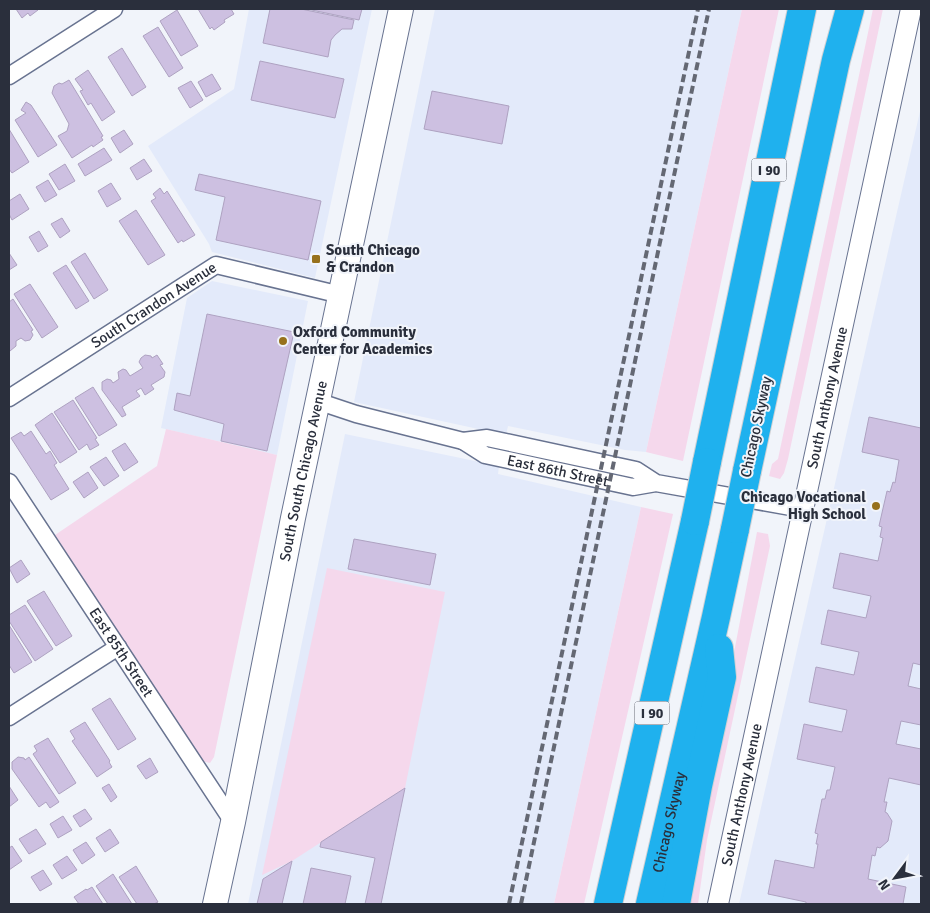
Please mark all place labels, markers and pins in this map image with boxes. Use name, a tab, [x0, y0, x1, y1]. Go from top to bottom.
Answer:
place label: South Chicago & Crandon	[326, 241, 420, 276]
marker: South Chicago & Crandon	[310, 253, 322, 265]
place label: Oxford Community Center for Academics	[293, 323, 433, 358]
marker: Oxford Community Center for Academics	[277, 335, 289, 347]
place label: Chicago Vocational High School	[741, 488, 866, 523]
marker: Chicago Vocational High School	[870, 500, 882, 512]

